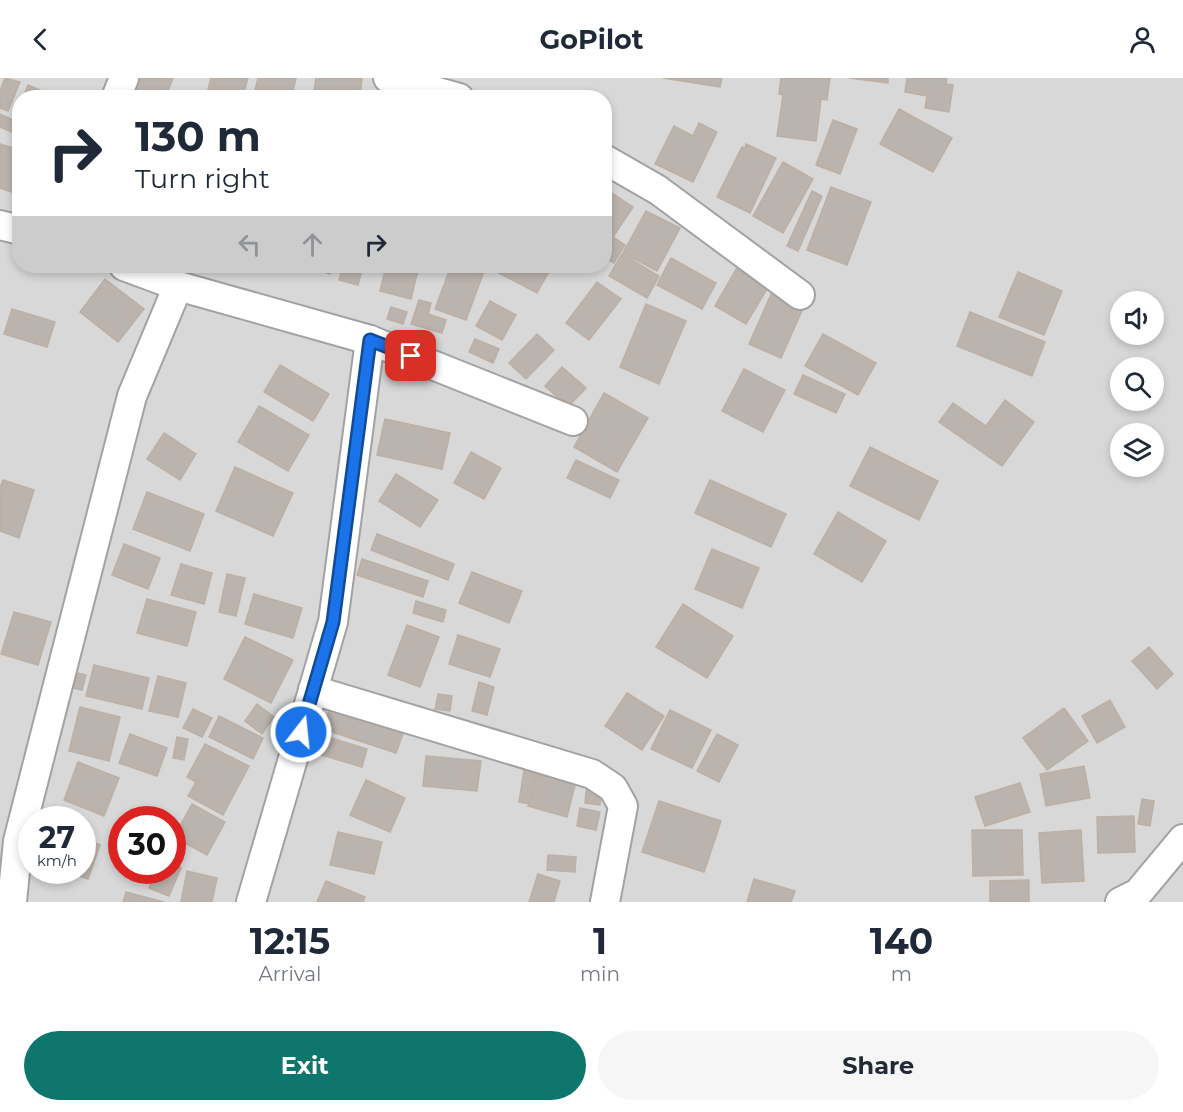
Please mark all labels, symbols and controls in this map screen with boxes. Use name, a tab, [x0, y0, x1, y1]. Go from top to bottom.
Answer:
icon: back	[24, 23, 57, 56]
text: GoPilot	[540, 23, 643, 56]
icon: person	[1126, 23, 1159, 56]
text: 130 m	[135, 110, 261, 162]
icon: right	[36, 114, 114, 192]
text: Turn right	[135, 162, 270, 195]
icon: left	[233, 228, 266, 261]
icon: ahead	[296, 228, 329, 261]
icon: right	[359, 228, 392, 261]
map controls	[1110, 291, 1164, 477]
button: sound	[1110, 291, 1164, 345]
pin	[385, 330, 436, 381]
icon: arrive	[394, 339, 427, 372]
button: search	[1110, 357, 1164, 411]
button: layers	[1110, 423, 1164, 477]
position arrow	[269, 700, 333, 764]
speed limit sign: 30	[108, 806, 186, 884]
text: 27	[39, 819, 75, 856]
text: km/h	[37, 851, 77, 870]
text: 12:15	[250, 919, 330, 963]
text: 1	[593, 919, 607, 963]
text: 140	[870, 919, 933, 963]
text: Arrival	[258, 962, 321, 986]
text: min	[580, 962, 620, 986]
text: m	[891, 962, 912, 986]
button: Exit	[24, 1031, 586, 1100]
button: Share	[598, 1031, 1159, 1100]

